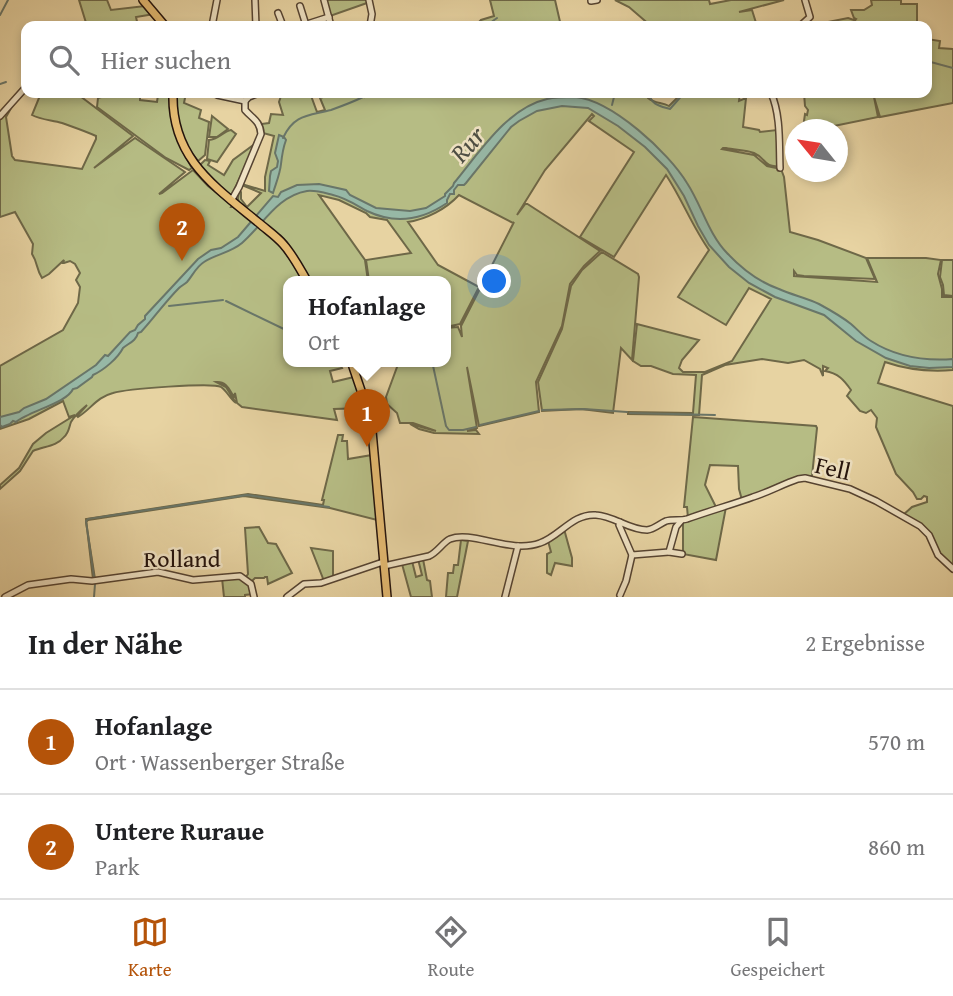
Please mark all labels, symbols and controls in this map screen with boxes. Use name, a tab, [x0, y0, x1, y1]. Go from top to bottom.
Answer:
search box	[21, 21, 932, 98]
text: Hier suchen	[101, 40, 231, 79]
icon: search	[45, 41, 83, 79]
water label: Rur	[440, 116, 495, 171]
north arrow	[785, 119, 848, 182]
pin: 2	[159, 203, 205, 261]
your location	[477, 264, 511, 298]
popup	[283, 276, 451, 367]
text: Hofanlage	[308, 286, 426, 325]
text: Ort	[308, 325, 340, 358]
pin: 1	[344, 389, 390, 447]
street label: Fell	[812, 447, 854, 489]
street label: Rolland	[143, 541, 221, 576]
text: In der Nähe	[28, 621, 183, 665]
text: 2 Ergebnisse	[805, 626, 925, 659]
text: Hofanlage	[95, 706, 212, 745]
text: 1	[45, 725, 57, 758]
text: 570 m	[868, 725, 925, 758]
text: Ort · Wassenberger Straße	[95, 745, 345, 778]
text: Untere Ruraue	[95, 811, 264, 850]
text: 2	[45, 830, 57, 863]
text: 860 m	[868, 830, 925, 863]
text: Park	[95, 850, 139, 883]
tab: Karte	[128, 913, 172, 983]
tab: Route	[428, 913, 474, 983]
tab: Gespeichert	[731, 913, 825, 983]

